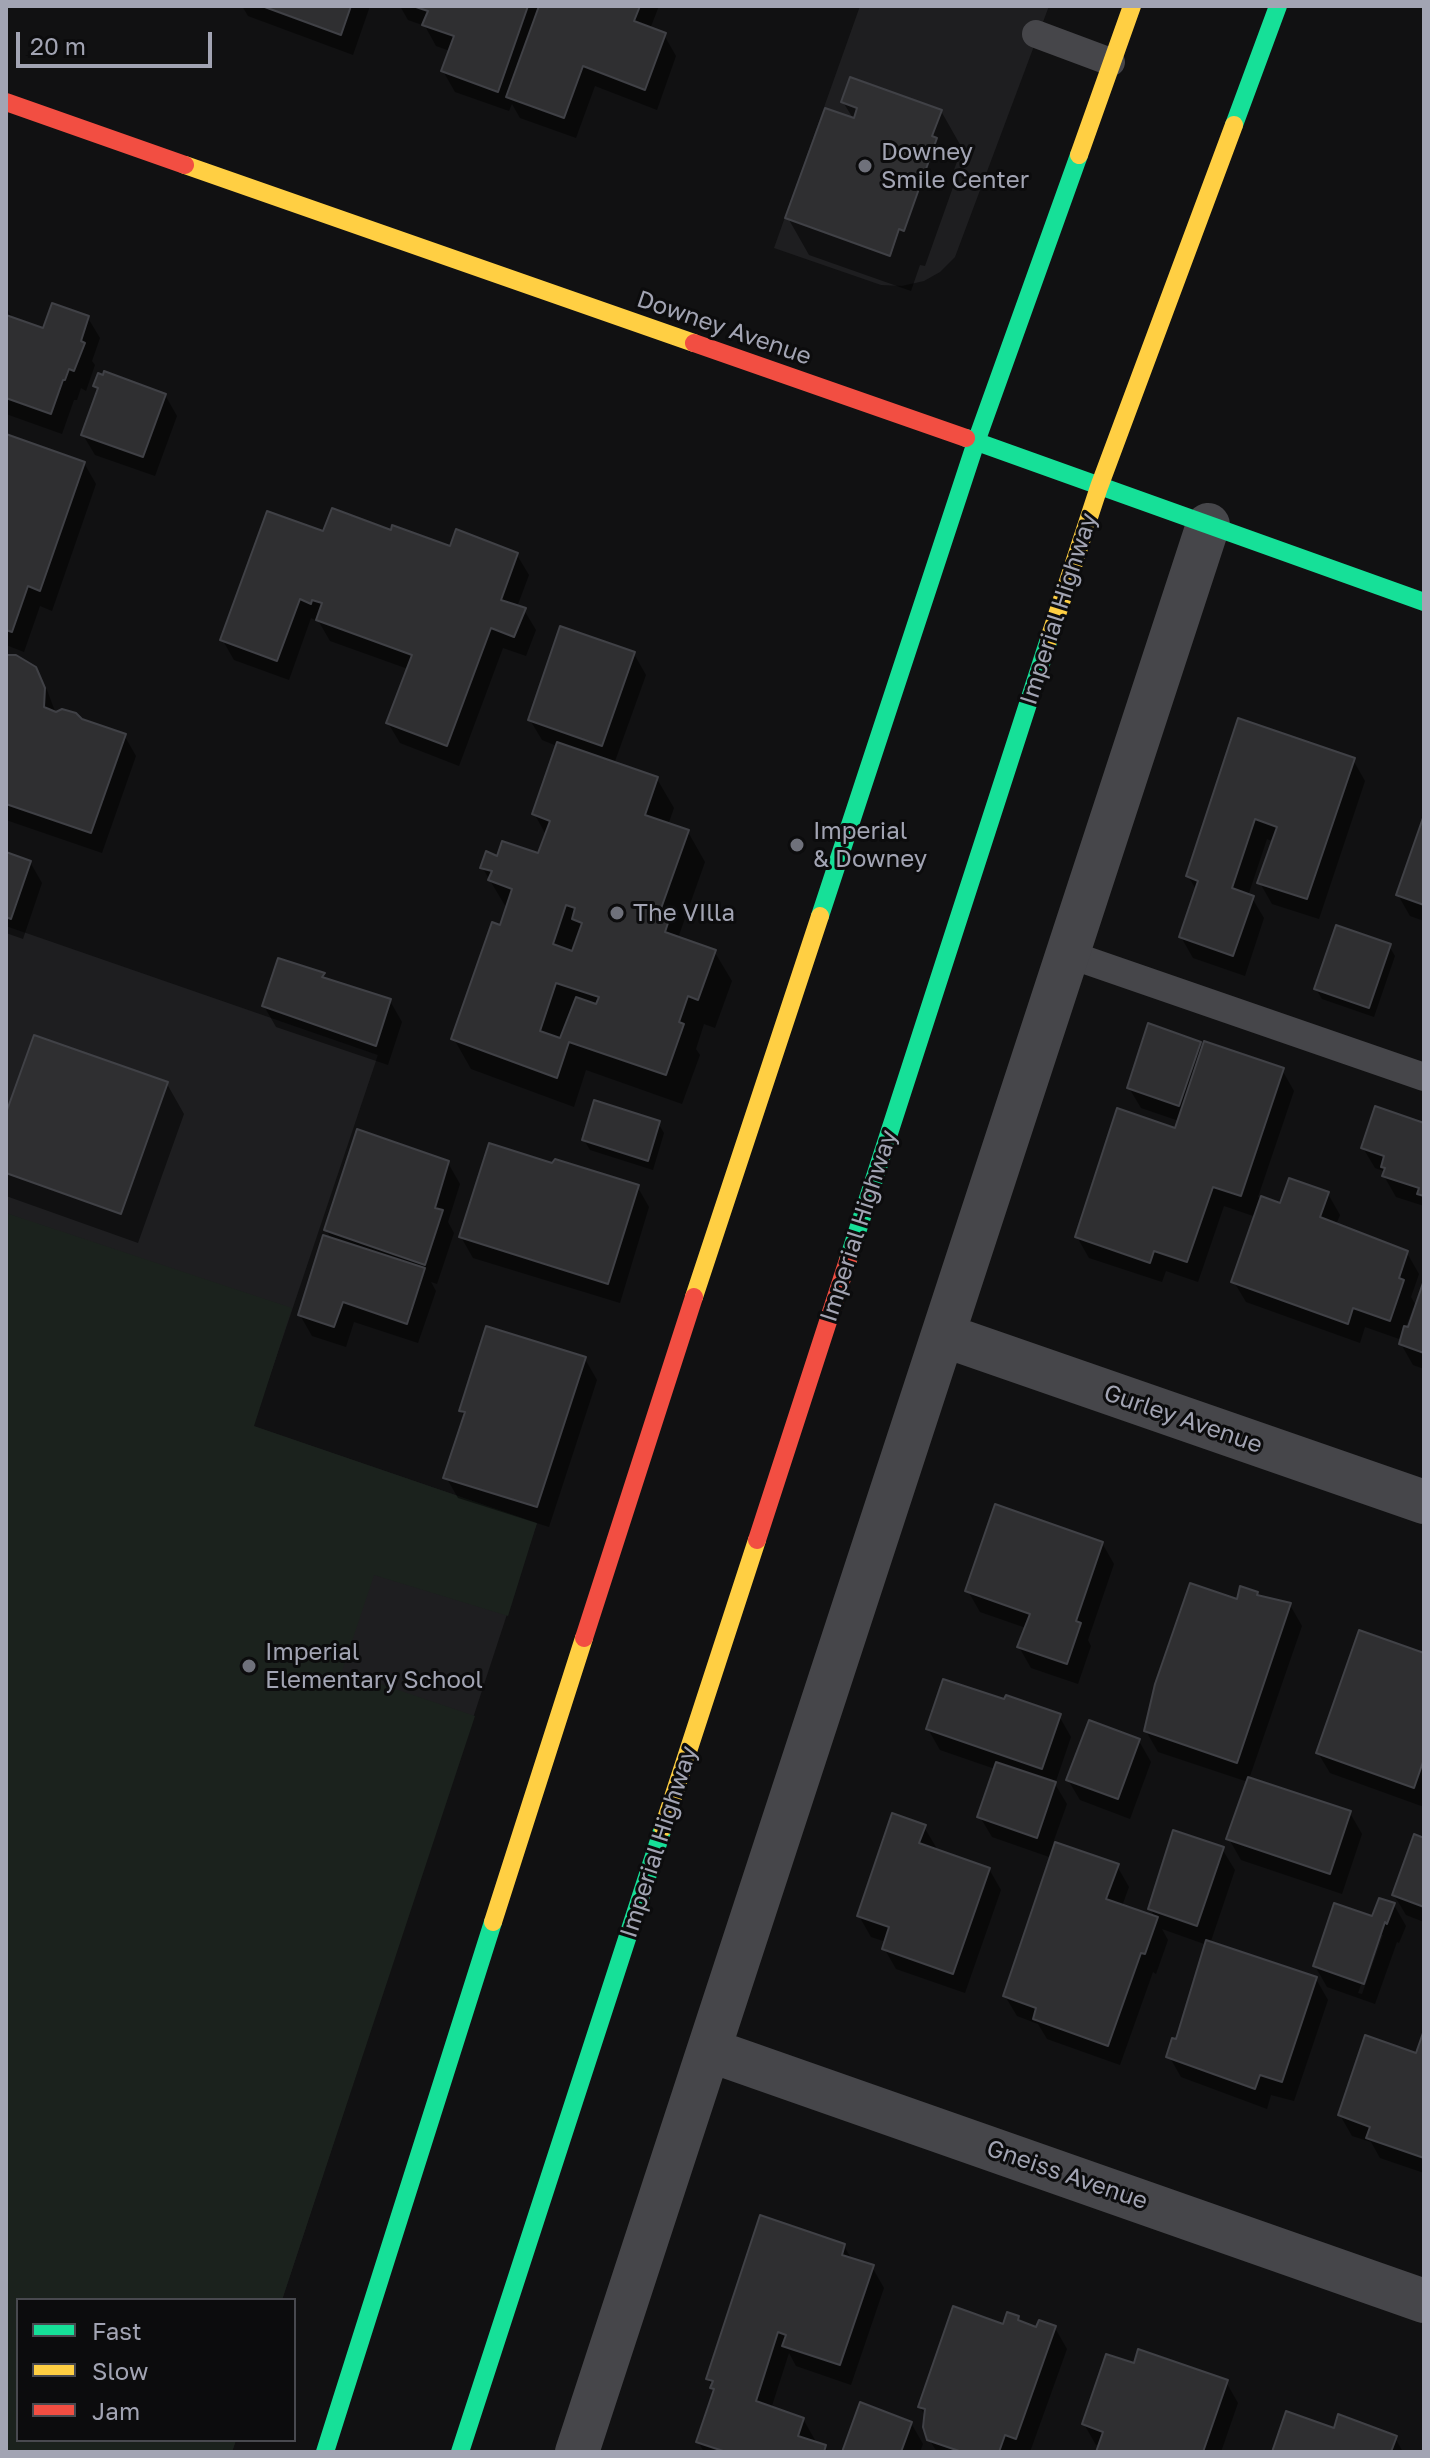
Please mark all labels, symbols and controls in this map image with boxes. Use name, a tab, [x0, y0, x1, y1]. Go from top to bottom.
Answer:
scale bar	[20, 16, 216, 66]
text: 20 m	[30, 31, 86, 60]
place label: Downey Smile Center	[881, 138, 1029, 194]
marker: Downey Smile Center	[856, 157, 874, 175]
street label: Downey Avenue	[633, 285, 815, 371]
street label: Imperial Highway	[1014, 509, 1104, 709]
place label: Imperial & Downey	[813, 817, 927, 873]
marker: Imperial & Downey	[788, 836, 806, 854]
place label: The VIlla	[633, 899, 735, 927]
marker: The VIlla	[608, 904, 626, 922]
street label: Imperial Highway	[814, 1126, 904, 1326]
street label: Gurley Avenue	[1100, 1378, 1266, 1460]
place label: Imperial Elementary School	[265, 1638, 483, 1694]
marker: Imperial Elementary School	[240, 1657, 258, 1675]
street label: Imperial Highway	[614, 1742, 704, 1942]
street label: Gneiss Avenue	[983, 2134, 1151, 2216]
legend	[16, 2298, 296, 2442]
text: Fast	[92, 2316, 142, 2345]
text: Slow	[92, 2356, 148, 2385]
text: Jam	[92, 2396, 140, 2425]

